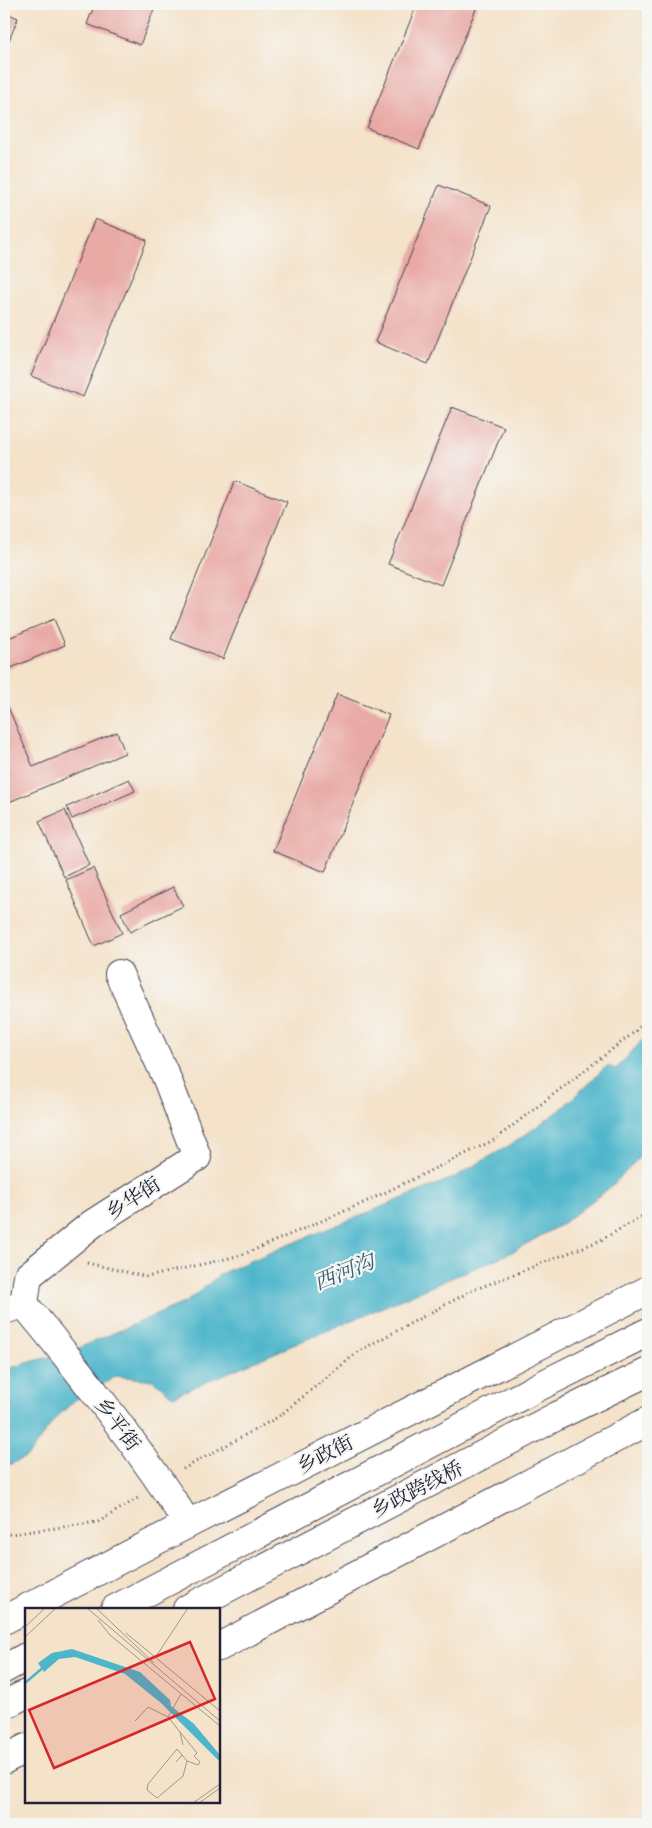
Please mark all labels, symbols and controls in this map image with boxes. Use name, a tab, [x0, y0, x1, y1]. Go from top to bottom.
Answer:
street label: 乡华街	[101, 1172, 165, 1224]
water label: 西河沟	[310, 1247, 381, 1296]
street label: 乡平街	[90, 1393, 146, 1455]
street label: 乡政街	[293, 1430, 357, 1478]
street label: 乡政跨线桥	[367, 1456, 467, 1522]
inset map	[25, 1608, 220, 1803]

